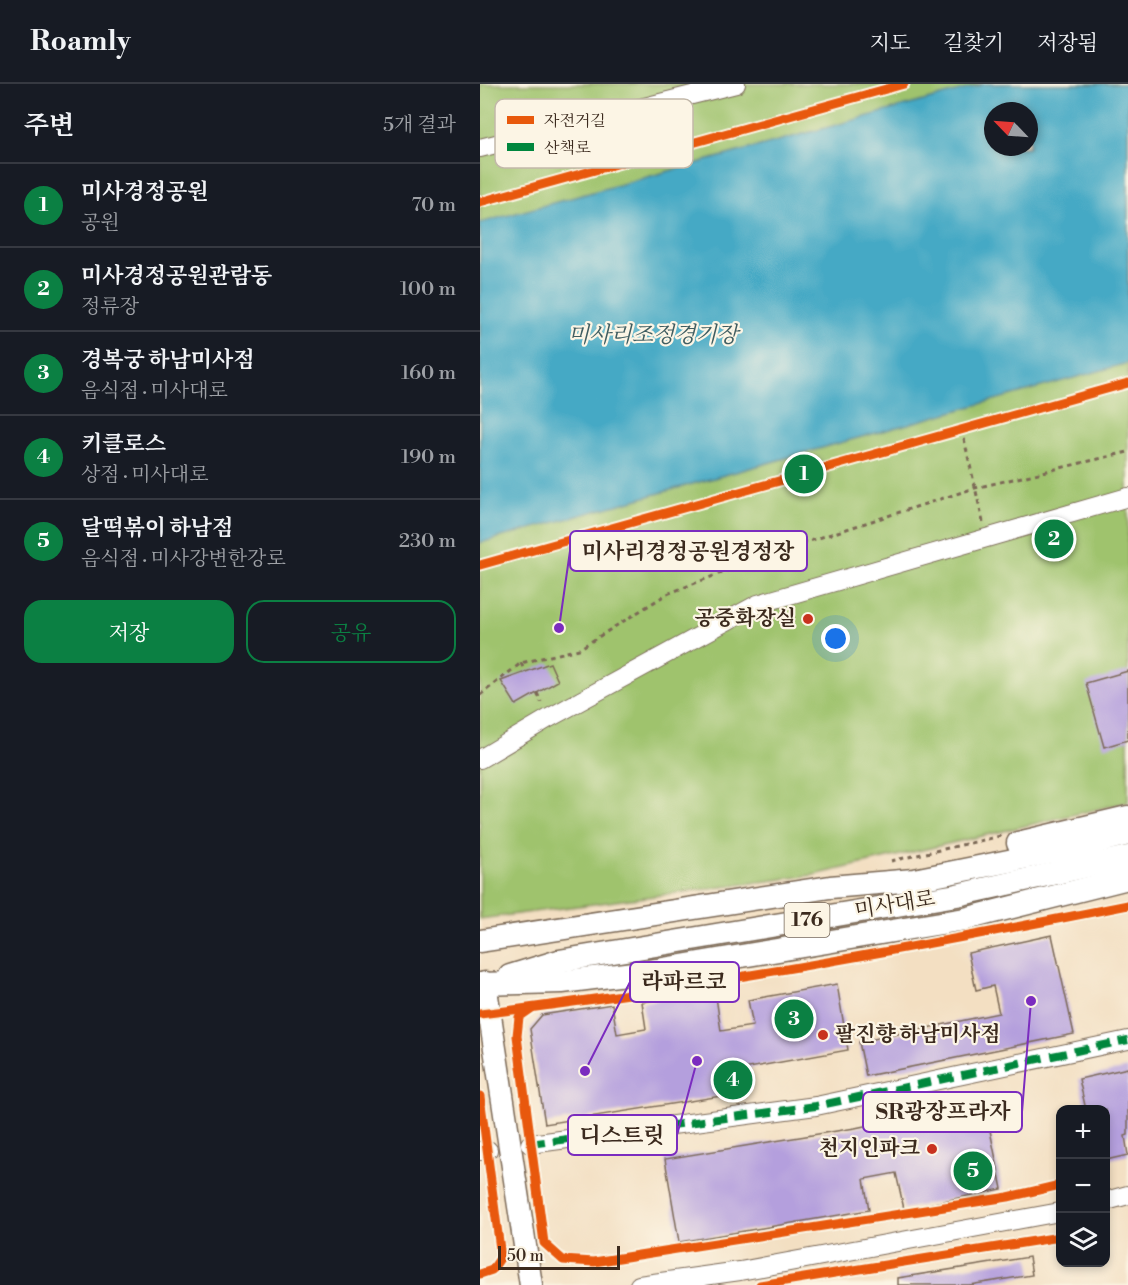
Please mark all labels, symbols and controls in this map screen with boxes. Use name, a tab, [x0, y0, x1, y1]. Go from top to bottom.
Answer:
text: Roamly	[30, 24, 131, 59]
text: 지도	[870, 31, 910, 57]
text: 길찾기	[943, 31, 1004, 57]
text: 저장됨	[1037, 31, 1098, 57]
legend	[495, 99, 693, 168]
north arrow	[984, 102, 1038, 156]
text: 주변	[24, 110, 74, 142]
text: 자전거길	[544, 111, 606, 131]
text: 5개 결과	[383, 113, 456, 138]
text: 산책로	[544, 138, 591, 158]
text: 미사경정공원	[81, 179, 209, 206]
text: 1	[39, 193, 48, 218]
text: 70 m	[412, 193, 456, 218]
text: 공원	[81, 211, 120, 236]
text: 미사경정공원관람동	[81, 263, 272, 290]
text: 2	[37, 277, 50, 302]
text: 100 m	[400, 277, 456, 302]
text: 정류장	[81, 295, 139, 320]
water label: 미사리조정경기장	[568, 322, 742, 349]
text: 경복궁 하남미사점	[81, 347, 255, 374]
text: 3	[37, 361, 50, 386]
text: 160 m	[401, 361, 456, 386]
text: 음식점 · 미사대로	[81, 379, 228, 404]
text: 키클로스	[81, 431, 166, 458]
text: 4	[37, 445, 50, 470]
text: 190 m	[401, 445, 456, 470]
pin: 1	[784, 452, 824, 496]
text: 상점 · 미사대로	[81, 463, 208, 488]
text: 달떡볶이 하남점	[81, 515, 233, 542]
pin: 2	[1034, 516, 1074, 562]
text: 5	[37, 529, 50, 554]
text: 230 m	[399, 529, 456, 554]
callout: 미사리경정공원경정장	[570, 531, 807, 571]
text: 미사리경정공원경정장	[582, 539, 795, 566]
text: 음식점 · 미사강변한강로	[81, 547, 286, 572]
button: 저장	[24, 600, 234, 663]
button: 공유	[246, 600, 456, 663]
place label: 공중화장실	[695, 606, 796, 632]
marker: 공중화장실	[801, 612, 815, 626]
your location	[821, 624, 850, 653]
street label: 미사대로	[853, 886, 937, 924]
road number: 176	[784, 903, 830, 937]
callout: 라파르코	[630, 962, 739, 1002]
text: 라파르코	[641, 969, 727, 996]
pin: 3	[774, 996, 814, 1042]
place label: 팔진향 하남미사점	[835, 1022, 1001, 1048]
marker: 팔진향 하남미사점	[816, 1028, 830, 1042]
pin: 4	[714, 1058, 752, 1102]
callout: SR광장프라자	[863, 1092, 1022, 1132]
text: SR광장프라자	[875, 1099, 1011, 1126]
map controls	[1056, 1105, 1110, 1267]
button: +	[1056, 1105, 1110, 1159]
callout: 디스트릿	[568, 1115, 677, 1155]
text: 디스트릿	[579, 1123, 665, 1150]
place label: 천지인파크	[819, 1136, 920, 1162]
marker: 천지인파크	[925, 1142, 939, 1156]
pin: 5	[954, 1148, 992, 1194]
button: −	[1056, 1159, 1110, 1213]
button: layers	[1056, 1213, 1110, 1267]
scale bar	[498, 1243, 620, 1270]
text: 50 m	[507, 1246, 544, 1266]

